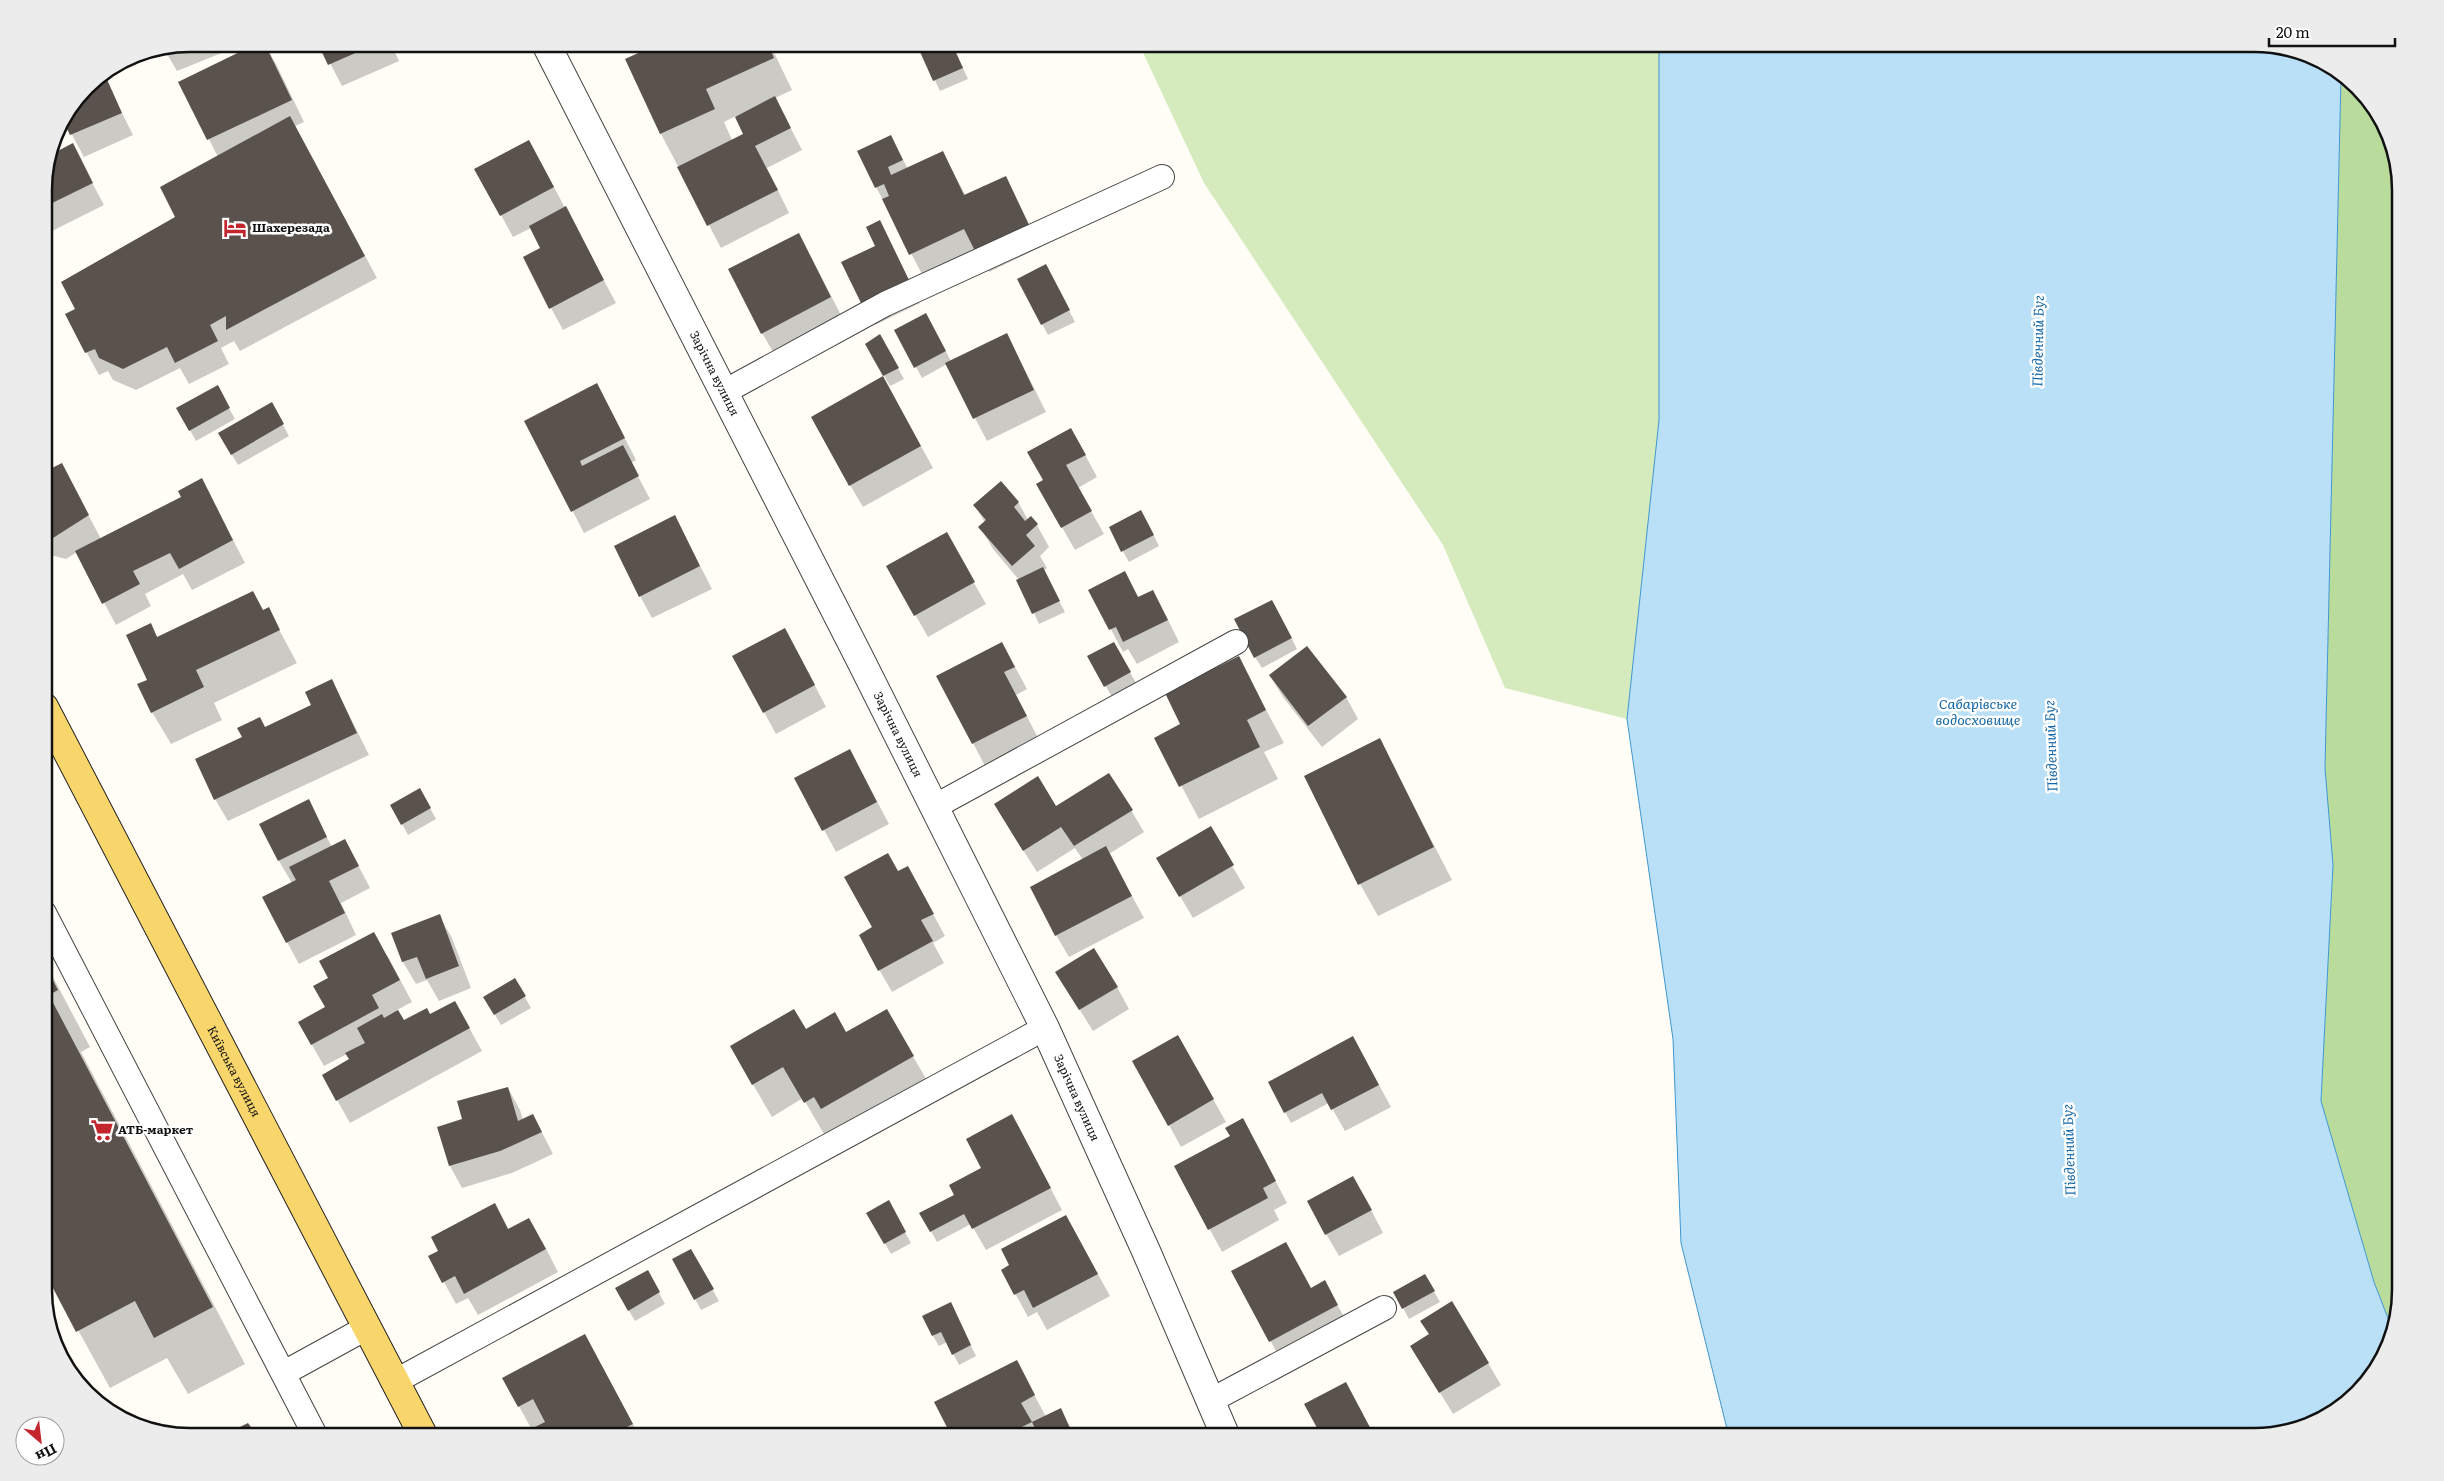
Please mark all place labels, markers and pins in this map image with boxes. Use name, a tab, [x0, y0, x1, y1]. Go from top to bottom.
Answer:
hotel icon: Шахерезада	[222, 215, 248, 241]
place label: Шахерезада	[252, 218, 330, 236]
supermarket icon: АТБ-маркет	[89, 1117, 115, 1143]
place label: АТБ-маркет	[118, 1120, 194, 1138]

